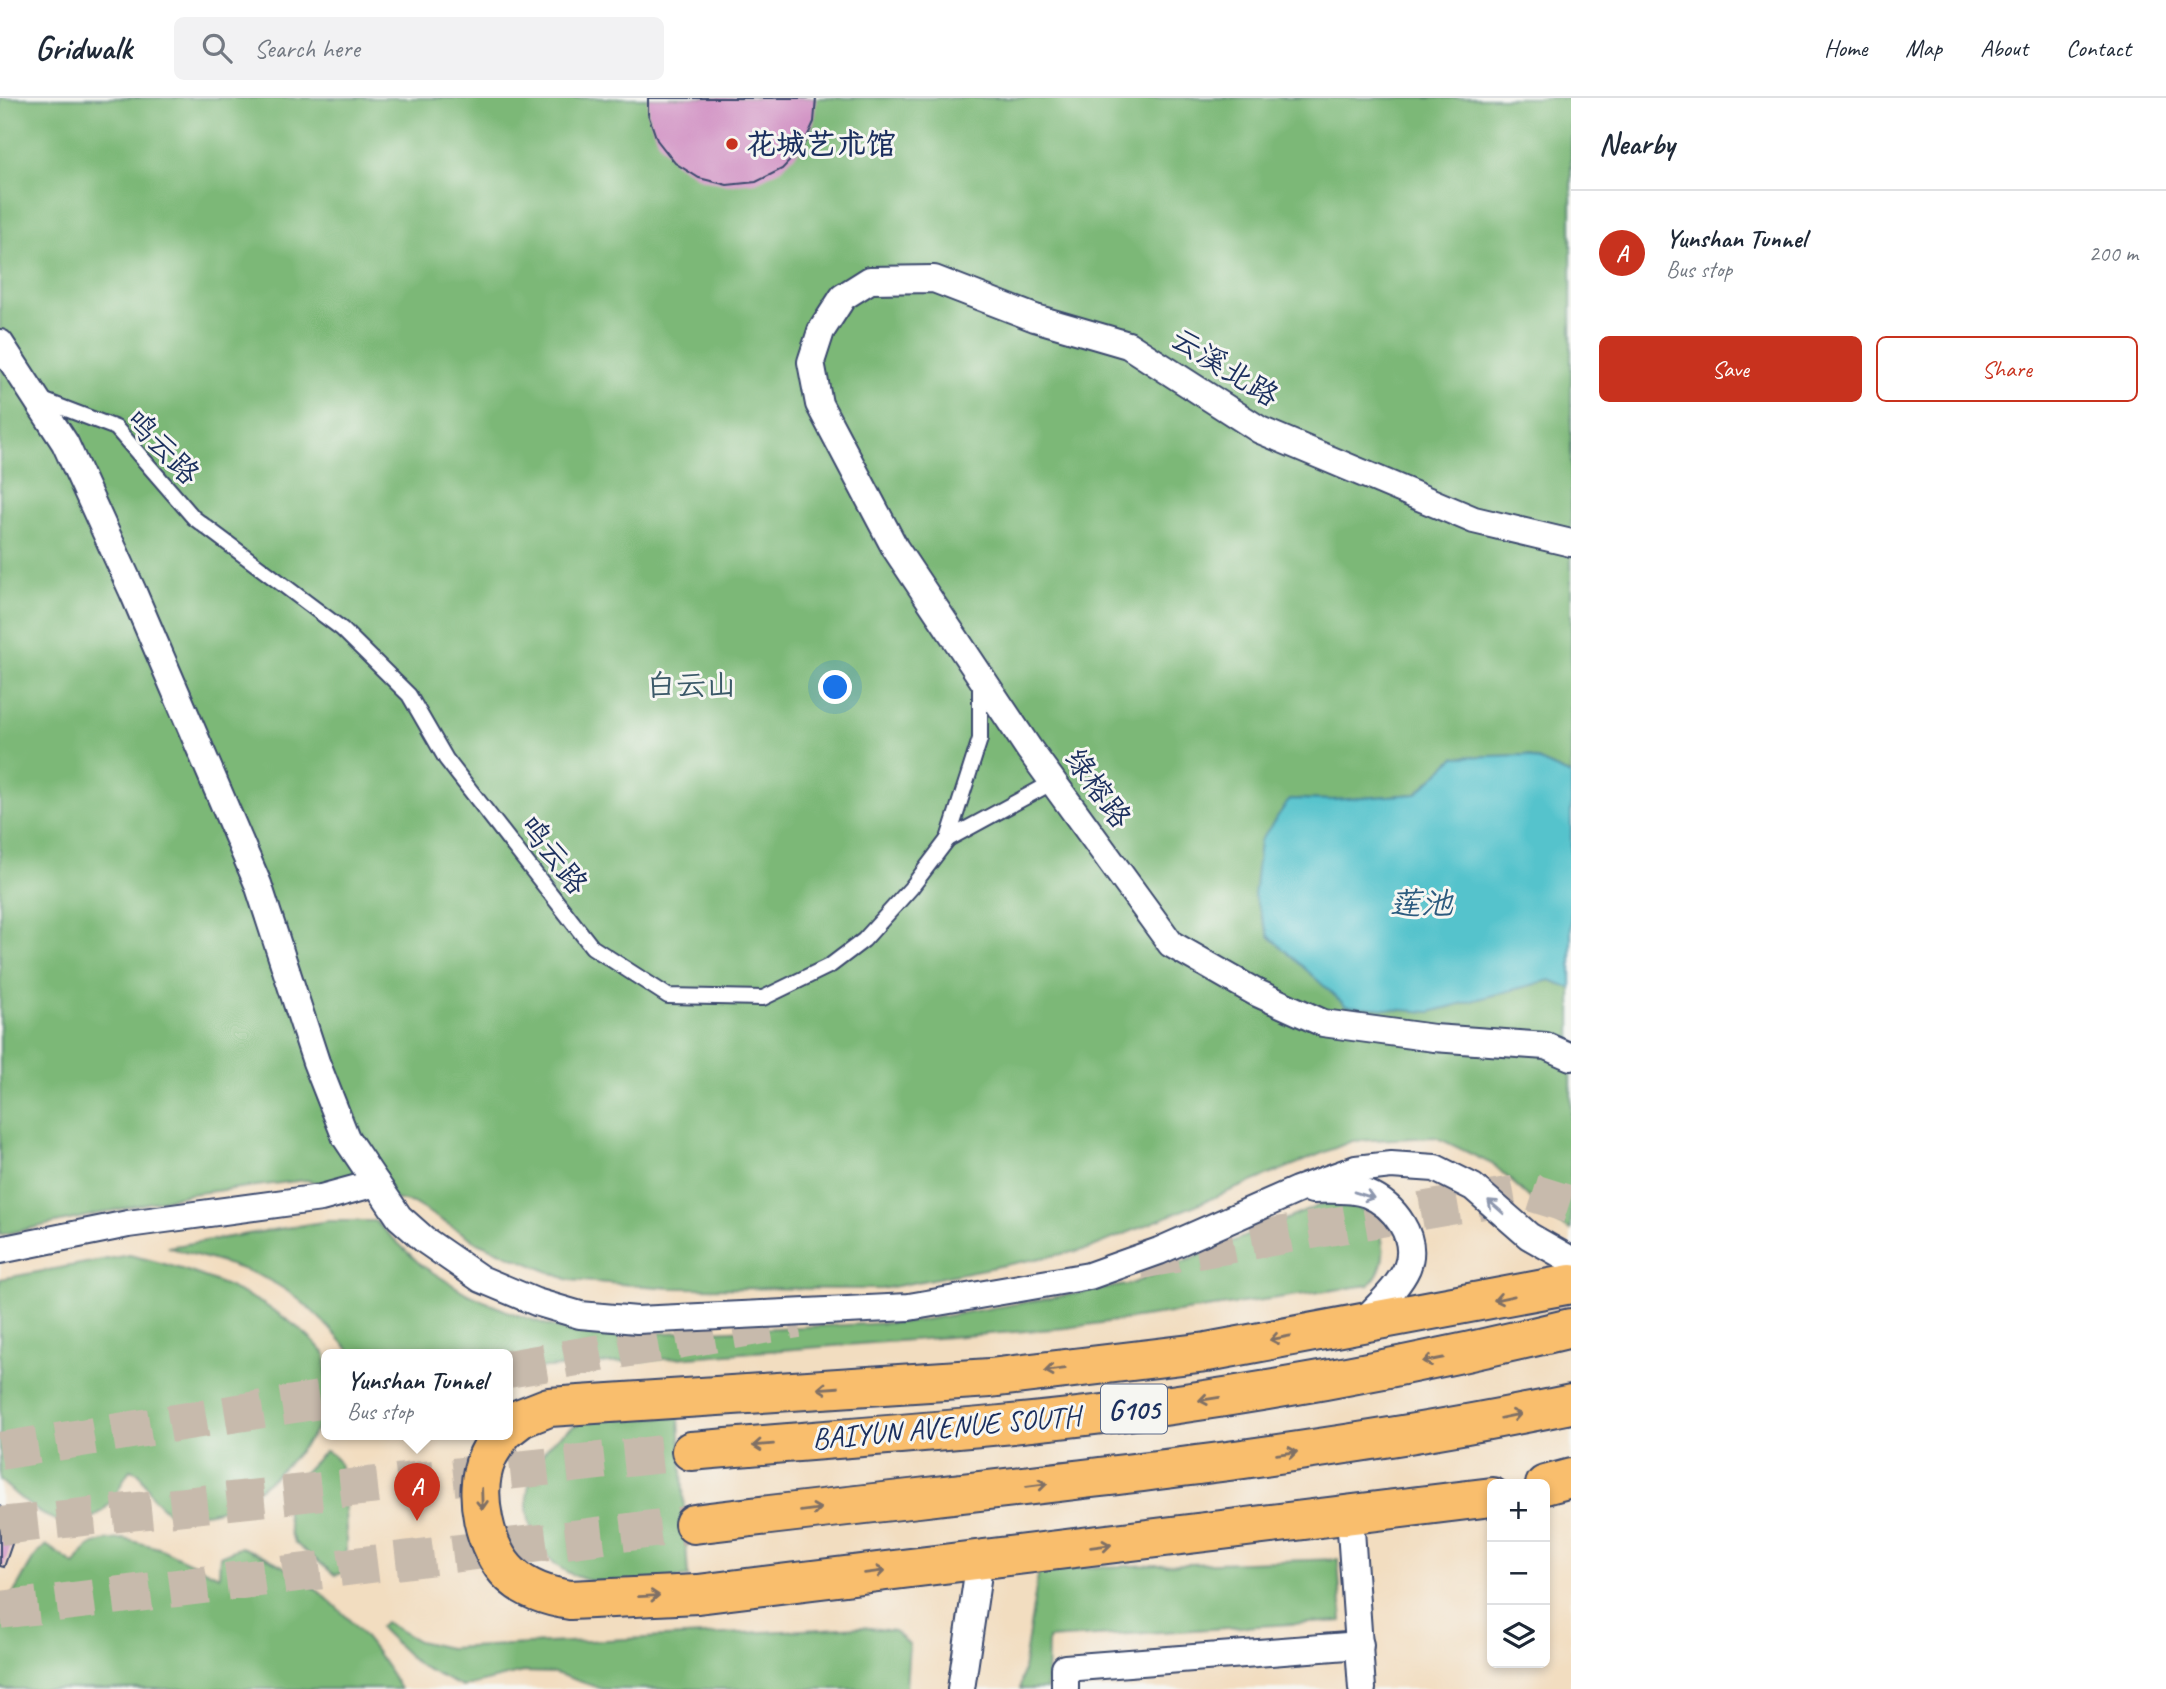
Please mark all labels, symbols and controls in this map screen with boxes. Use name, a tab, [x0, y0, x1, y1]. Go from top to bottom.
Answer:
search box	[174, 17, 664, 80]
text: Gridwalk	[35, 27, 132, 69]
icon: search	[198, 29, 236, 67]
text: Search here	[254, 32, 360, 65]
text: Home	[1824, 33, 1867, 63]
text: Map	[1905, 33, 1942, 63]
text: About	[1980, 33, 2028, 63]
text: Contact	[2066, 33, 2131, 63]
place label: 花城艺术馆	[746, 125, 896, 163]
text: Nearby	[1599, 125, 1675, 163]
marker: 花城艺术馆	[724, 136, 740, 152]
text: Yunshan Tunnel	[1666, 222, 1806, 255]
text: A	[1616, 239, 1628, 268]
text: 200 m	[2089, 239, 2138, 268]
text: Bus stop	[1666, 255, 1732, 284]
street label: 云溪北路	[1164, 319, 1286, 415]
button: Save	[1599, 336, 1862, 402]
button: Share	[1876, 336, 2138, 402]
street label: 鸣云路	[118, 401, 208, 493]
park label: 白云山	[646, 666, 736, 704]
your location	[818, 670, 852, 704]
street label: 绿榕路	[1056, 740, 1140, 836]
street label: 鸣云路	[511, 808, 597, 902]
water label: 莲池	[1389, 883, 1454, 924]
one-way arrow	[1353, 1190, 1375, 1203]
one-way arrow	[1487, 1199, 1505, 1215]
one-way arrow	[1493, 1291, 1516, 1305]
one-way arrow	[1269, 1332, 1292, 1345]
popup	[321, 1349, 513, 1440]
one-way arrow	[1422, 1354, 1445, 1367]
text: Yunshan Tunnel	[347, 1364, 487, 1397]
one-way arrow	[1044, 1364, 1067, 1377]
one-way arrow	[818, 1382, 840, 1395]
road number: G105	[1101, 1384, 1167, 1434]
one-way arrow	[1198, 1393, 1221, 1406]
street label: BAIYUN AVENUE SOUTH	[810, 1396, 1086, 1458]
text: Bus stop	[347, 1397, 413, 1426]
one-way arrow	[1499, 1409, 1522, 1423]
one-way arrow	[752, 1438, 775, 1451]
one-way arrow	[1275, 1447, 1298, 1460]
pin: A	[394, 1463, 440, 1521]
one-way arrow	[1025, 1478, 1048, 1491]
map controls	[1487, 1479, 1550, 1668]
button: +	[1487, 1479, 1550, 1542]
one-way arrow	[476, 1487, 489, 1510]
one-way arrow	[799, 1503, 822, 1516]
one-way arrow	[1089, 1539, 1112, 1552]
button: −	[1487, 1542, 1550, 1605]
one-way arrow	[863, 1566, 886, 1579]
one-way arrow	[637, 1589, 660, 1602]
button: layers	[1487, 1605, 1550, 1668]

